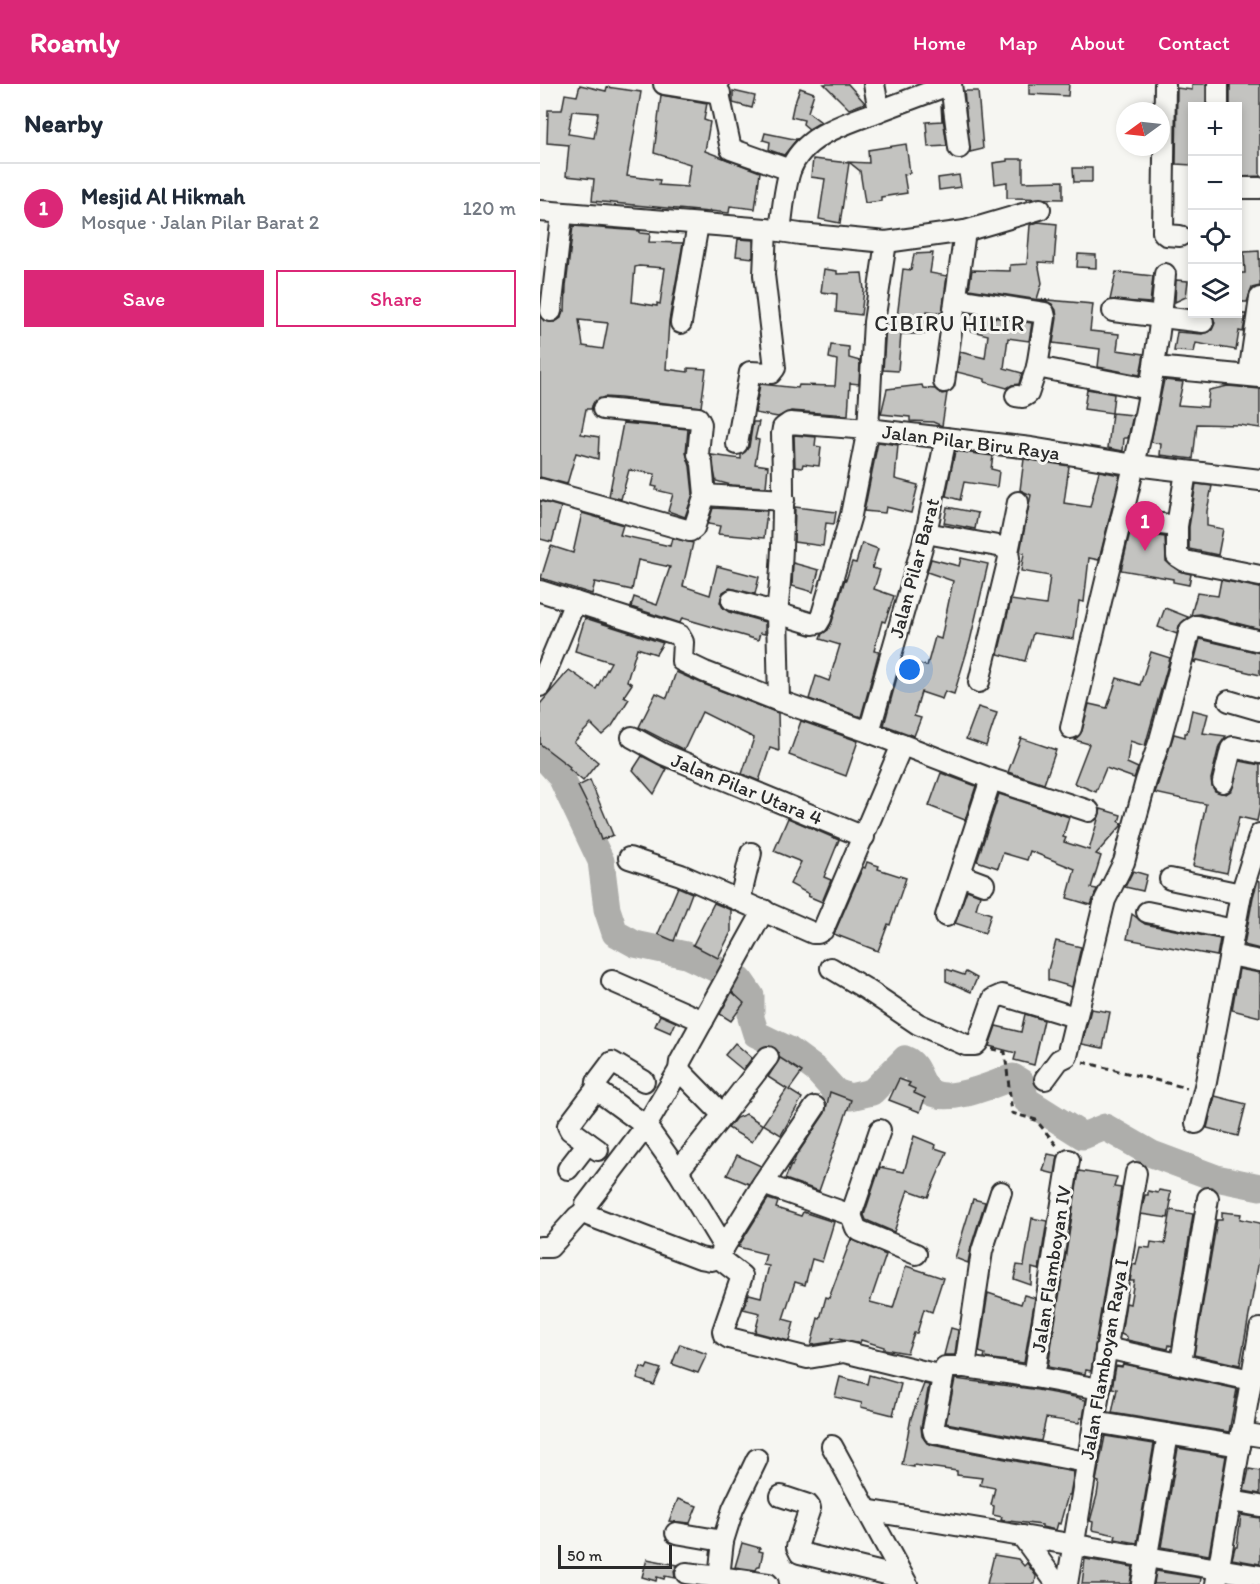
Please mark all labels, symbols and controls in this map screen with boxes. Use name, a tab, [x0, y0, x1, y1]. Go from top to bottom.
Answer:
text: Roamly	[30, 25, 120, 59]
text: Home	[913, 30, 966, 55]
text: Map	[999, 30, 1038, 55]
text: About	[1071, 30, 1125, 55]
text: Contact	[1158, 30, 1230, 55]
north arrow	[1116, 102, 1170, 156]
map controls	[1188, 102, 1242, 318]
button: +	[1188, 102, 1242, 156]
text: Nearby	[24, 107, 103, 139]
button: −	[1188, 156, 1242, 210]
text: Mesjid Al Hikmah	[81, 183, 245, 210]
text: 1	[39, 196, 48, 220]
text: 120 m	[463, 196, 516, 220]
text: Mosque · Jalan Pilar Barat 2	[81, 210, 319, 234]
button: locate	[1188, 210, 1242, 264]
button: layers	[1188, 264, 1242, 318]
button: Save	[24, 270, 264, 327]
button: Share	[276, 270, 516, 327]
district label: CIBIRU HILIR	[874, 310, 1026, 337]
street label: Jalan Pilar Biru Raya	[881, 419, 1061, 465]
street label: Jalan Pilar Barat	[884, 495, 944, 641]
pin: 1	[1126, 502, 1164, 551]
your location	[895, 655, 924, 684]
street label: Jalan Pilar Utara 4	[668, 748, 826, 830]
street label: Jalan Flamboyan IV	[1026, 1184, 1076, 1354]
street label: Jalan Flamboyan Raya I	[1075, 1257, 1133, 1461]
scale bar	[558, 1542, 672, 1570]
text: 50 m	[567, 1546, 602, 1565]

